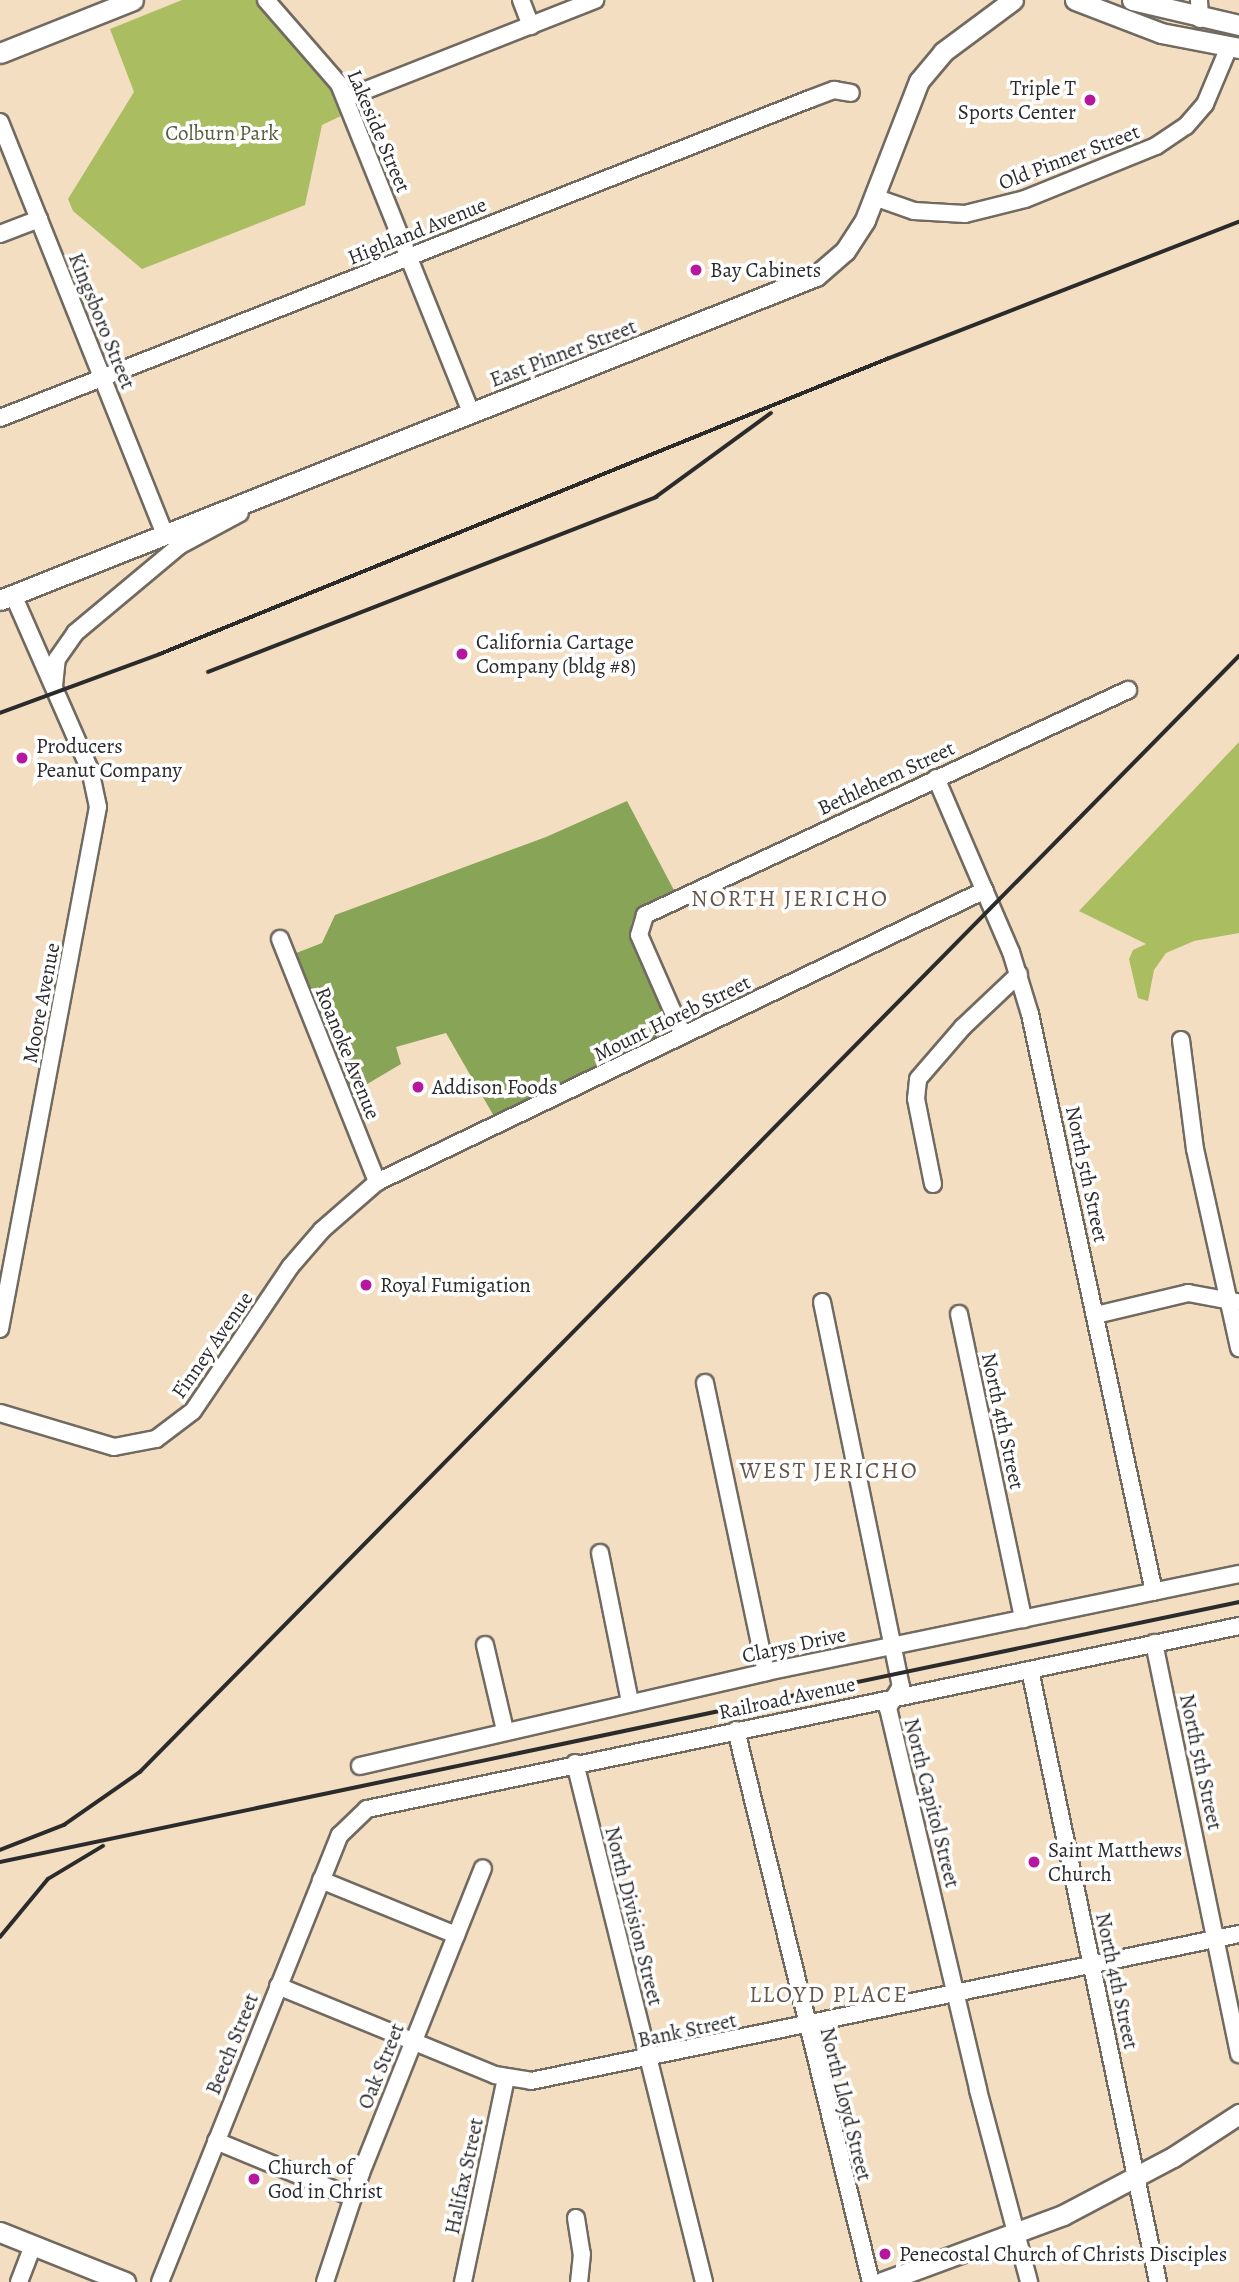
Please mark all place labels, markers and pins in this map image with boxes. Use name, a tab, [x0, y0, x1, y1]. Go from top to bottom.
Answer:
place label: Triple T Sports Center	[958, 75, 1076, 125]
marker: Triple T Sports Center	[1082, 92, 1098, 108]
place label: Bay Cabinets	[710, 257, 821, 283]
marker: Bay Cabinets	[688, 262, 704, 278]
place label: California Cartage Company (bldg #8)	[476, 629, 636, 679]
marker: California Cartage Company (bldg #8)	[454, 646, 470, 662]
place label: Producers Peanut Company	[36, 733, 182, 783]
marker: Producers Peanut Company	[14, 750, 30, 766]
place label: Addison Foods	[432, 1074, 557, 1100]
marker: Addison Foods	[410, 1079, 426, 1095]
place label: Royal Fumigation	[380, 1272, 531, 1298]
marker: Royal Fumigation	[358, 1277, 374, 1293]
place label: Saint Matthews Church	[1048, 1837, 1182, 1887]
marker: Saint Matthews Church	[1026, 1854, 1042, 1870]
place label: Church of God in Christ	[268, 2154, 383, 2204]
marker: Church of God in Christ	[246, 2171, 262, 2187]
place label: Penecostal Church of Christs Disciples	[899, 2241, 1227, 2267]
marker: Penecostal Church of Christs Disciples	[877, 2246, 893, 2262]

